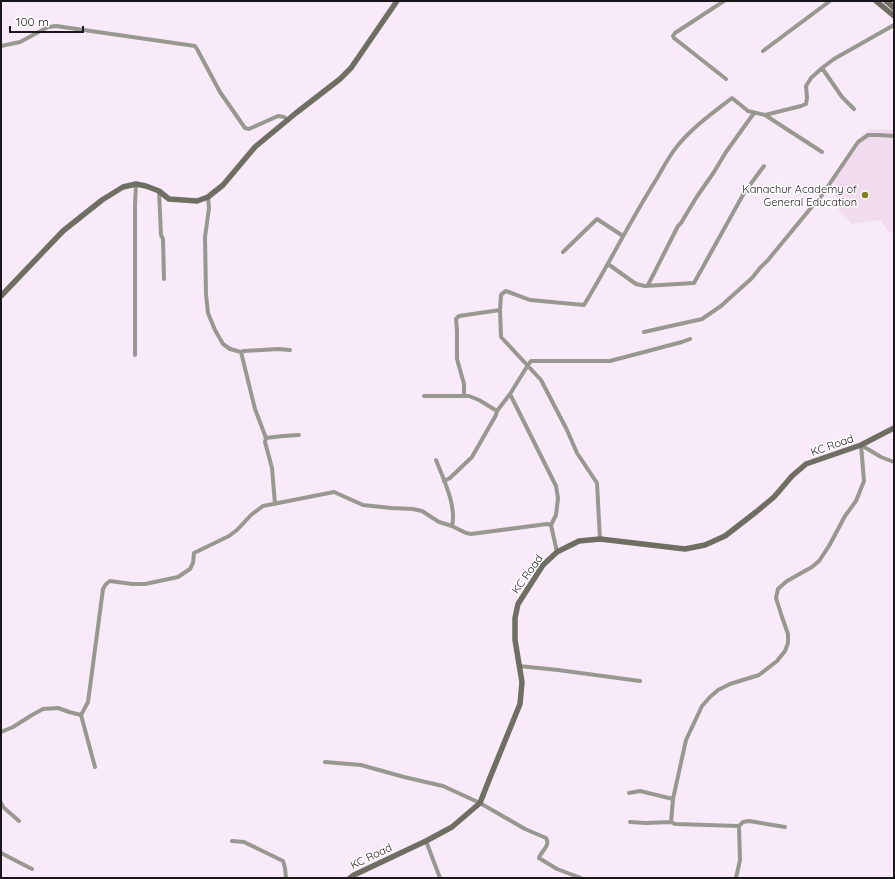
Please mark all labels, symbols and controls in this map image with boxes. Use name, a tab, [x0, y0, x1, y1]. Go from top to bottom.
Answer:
scale bar	[10, 8, 83, 34]
text: 100 m	[16, 14, 49, 29]
place label: Kanachur Academy of General Education	[742, 182, 857, 209]
marker: Kanachur Academy of General Education	[860, 190, 870, 200]
street label: KC Road	[809, 431, 855, 459]
street label: KC Road	[508, 552, 546, 596]
street label: KC Road	[348, 840, 394, 872]

